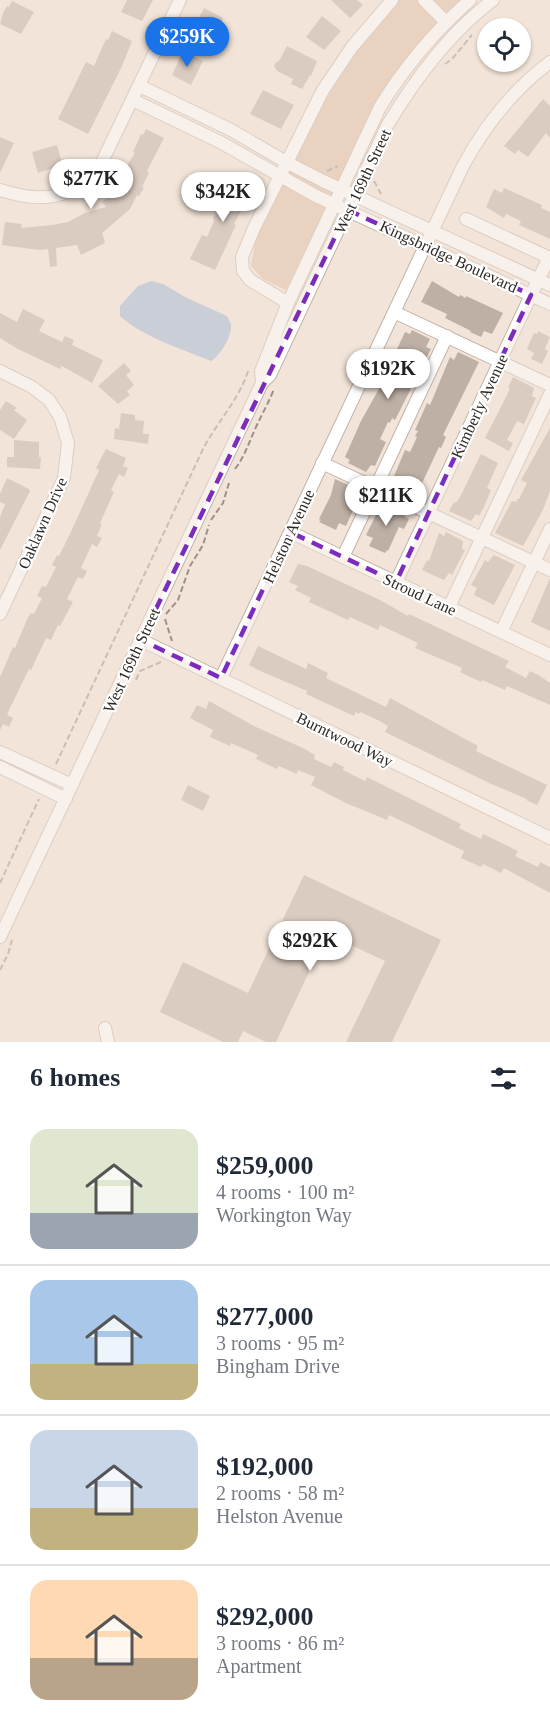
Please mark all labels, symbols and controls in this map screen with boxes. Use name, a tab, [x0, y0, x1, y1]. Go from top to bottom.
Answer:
pin: $259K	[145, 17, 229, 68]
map controls	[477, 18, 531, 72]
button: locate	[477, 18, 531, 72]
text: $259K	[159, 25, 215, 47]
street label: West 169th Street	[331, 126, 394, 236]
pin: $277K	[49, 159, 133, 210]
text: $277K	[63, 167, 119, 189]
pin: $342K	[181, 172, 265, 223]
text: $342K	[195, 180, 251, 202]
street label: Kingsbridge Boulevard	[377, 217, 520, 297]
pin: $192K	[346, 349, 430, 400]
street label: Kimberly Avenue	[448, 351, 512, 461]
text: $192K	[360, 357, 416, 379]
street label: Oaklawn Drive	[15, 475, 70, 572]
pin: $211K	[344, 476, 428, 527]
text: $211K	[359, 484, 413, 506]
street label: Helston Avenue	[259, 487, 318, 586]
street label: Stroud Lane	[381, 570, 459, 619]
street label: West 169th Street	[100, 605, 163, 715]
street label: Burntwood Way	[294, 709, 396, 771]
pin: $292K	[268, 921, 352, 972]
text: $292K	[282, 929, 338, 951]
icon: filters	[487, 1062, 520, 1095]
text: 6 homes	[30, 1063, 120, 1092]
text: $259,000	[216, 1151, 314, 1180]
icon: home	[78, 1153, 150, 1225]
text: 4 rooms · 100 m²	[216, 1181, 354, 1203]
text: Workington Way	[216, 1204, 352, 1226]
text: $277,000	[216, 1302, 314, 1331]
icon: home	[78, 1304, 150, 1376]
text: 3 rooms · 95 m²	[216, 1332, 344, 1354]
text: Bingham Drive	[216, 1355, 340, 1377]
text: $192,000	[216, 1452, 314, 1481]
icon: home	[78, 1454, 150, 1526]
text: 2 rooms · 58 m²	[216, 1482, 344, 1504]
text: Helston Avenue	[216, 1505, 343, 1527]
text: $292,000	[216, 1602, 314, 1631]
icon: home	[78, 1604, 150, 1676]
text: 3 rooms · 86 m²	[216, 1632, 344, 1654]
text: Apartment	[216, 1655, 302, 1677]

